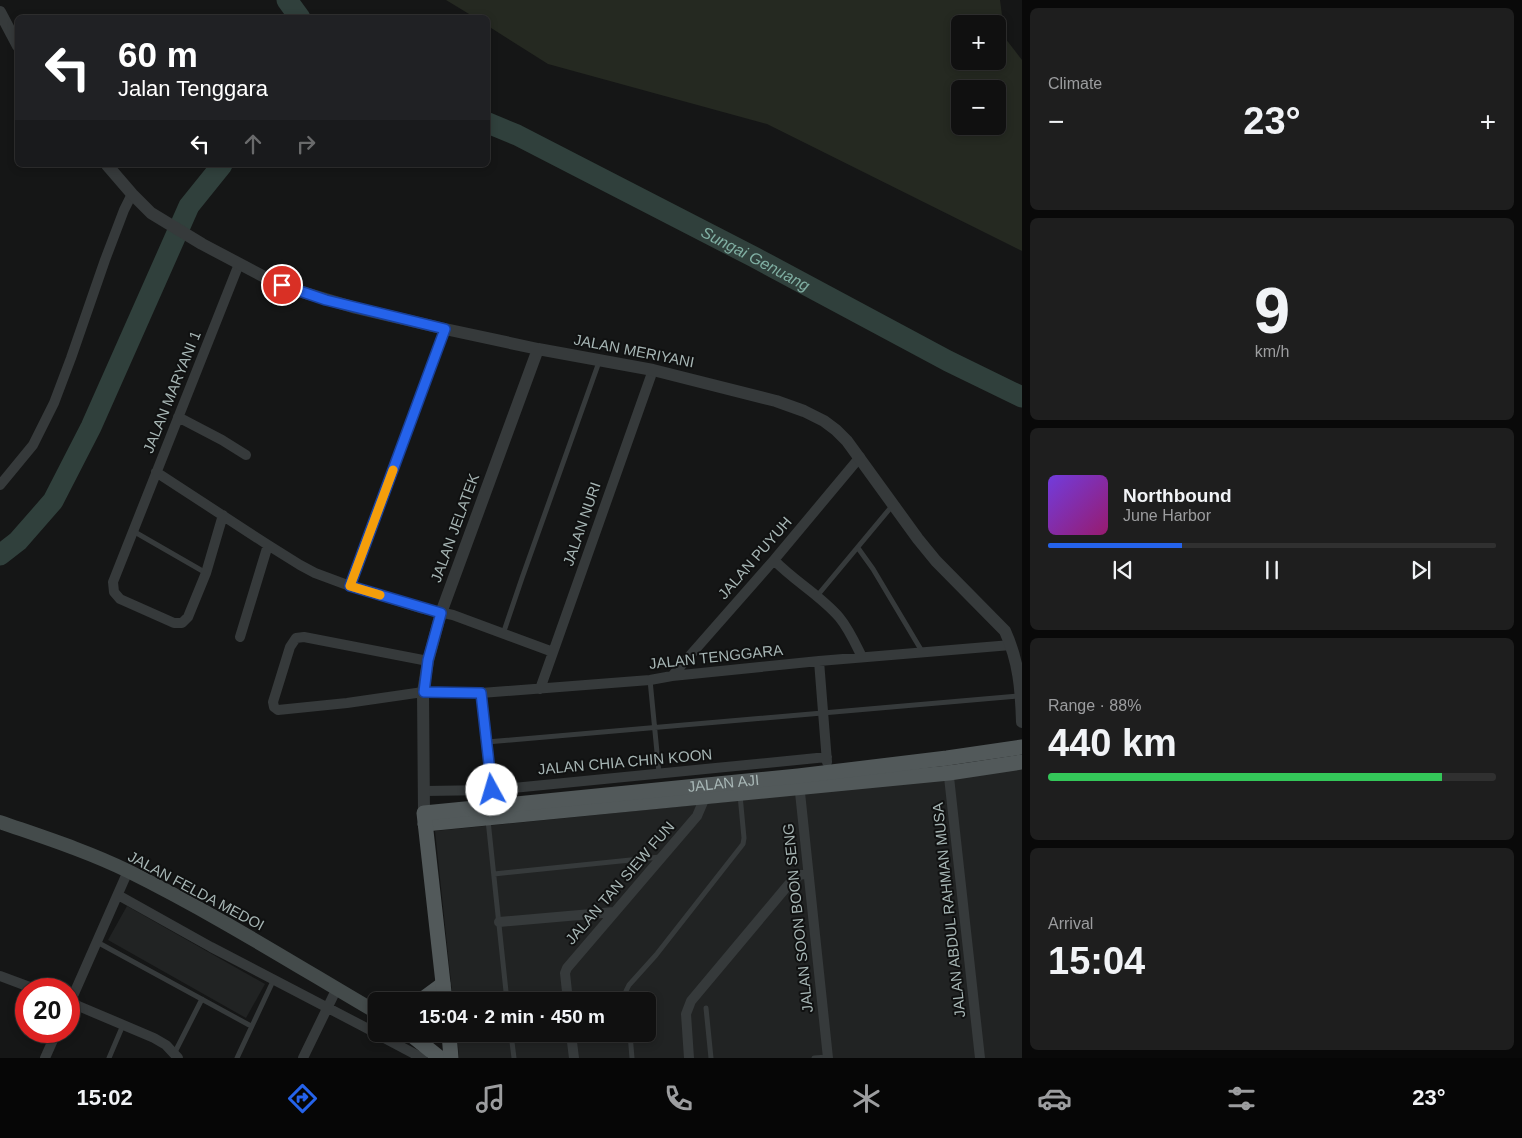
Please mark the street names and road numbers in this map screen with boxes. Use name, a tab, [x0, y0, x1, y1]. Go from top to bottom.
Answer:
street label: JALAN MARYANI 1	[139, 328, 204, 455]
street label: JALAN MERIYANI	[572, 331, 696, 371]
street label: JALAN JELATEK	[427, 471, 482, 585]
street label: JALAN NURI	[559, 480, 604, 568]
street label: JALAN PUYUH	[714, 513, 795, 602]
street label: JALAN TENGGARA	[648, 641, 784, 672]
street label: JALAN CHIA CHIN KOON	[537, 745, 713, 778]
street label: JALAN AJI	[687, 771, 760, 795]
street label: JALAN ABDUL RAHMAN MUSA	[929, 802, 968, 1018]
street label: JALAN TAN SIEW FUN	[562, 818, 678, 947]
street label: JALAN SOON BOON SENG	[779, 823, 816, 1013]
street label: JALAN FELDA MEDOI	[125, 847, 267, 934]

